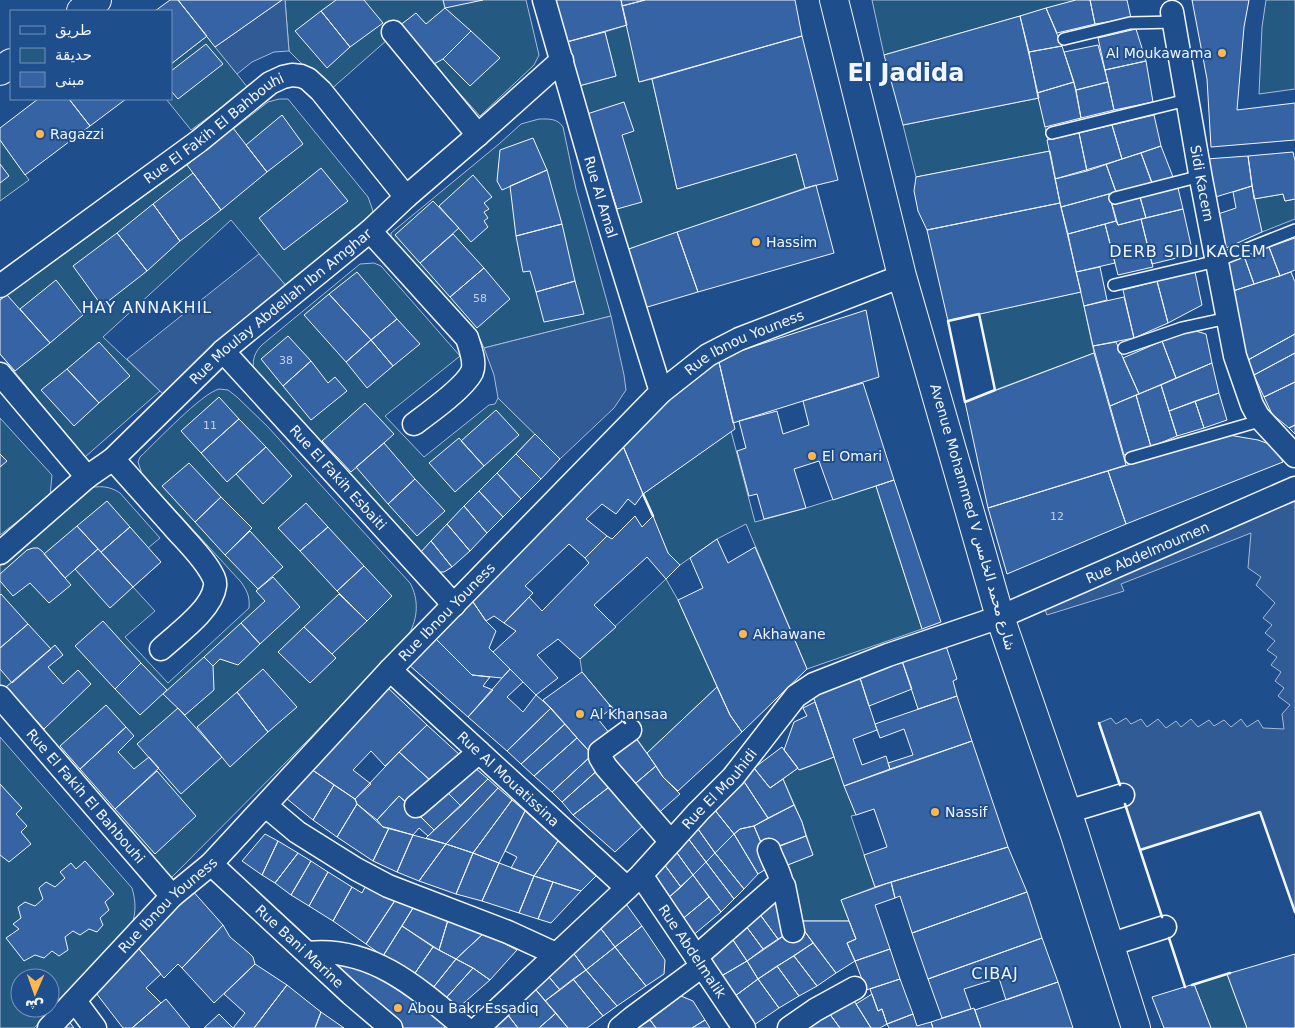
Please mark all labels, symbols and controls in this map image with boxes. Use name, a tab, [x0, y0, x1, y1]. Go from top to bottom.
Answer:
legend	[10, 10, 172, 100]
text: طريق	[55, 21, 92, 39]
place label: Al Moukawama	[1106, 45, 1212, 61]
text: حديقة	[55, 46, 92, 64]
marker: Al Moukawama	[1216, 47, 1228, 59]
district label: El Jadida	[848, 59, 964, 87]
street label: Rue El Fakih El Bahbouhi	[141, 70, 286, 187]
text: مبنى	[55, 71, 85, 89]
place label: Ragazzi	[50, 126, 104, 142]
marker: Ragazzi	[34, 128, 46, 140]
street label: Sidi Kacem	[1187, 144, 1217, 223]
street label: Rue Al Amal	[581, 154, 621, 240]
street label: Rue Moulay Abdellah Ibn Amghar	[186, 225, 375, 387]
place label: Hassim	[766, 234, 817, 250]
marker: Hassim	[750, 236, 762, 248]
district label: DERB SIDI KACEM	[1109, 242, 1267, 261]
house number: 58	[473, 292, 487, 305]
district label: HAY ANNAKHIL	[82, 298, 212, 317]
street label: Rue Ibnou Youness	[681, 307, 806, 378]
house number: 38	[279, 354, 293, 367]
street label: Avenue Mohammed V شارع محمد الخامس	[926, 382, 1019, 652]
house number: 11	[203, 419, 217, 432]
street label: Rue El Fakih Esbaiti	[286, 422, 390, 533]
place label: El Omari	[822, 448, 882, 464]
marker: El Omari	[806, 450, 818, 462]
house number: 12	[1050, 510, 1064, 523]
street label: Rue Abdelmoumen	[1083, 518, 1212, 587]
street label: Rue Ibnou Youness	[395, 559, 498, 664]
place label: Akhawane	[753, 626, 826, 642]
marker: Akhawane	[737, 628, 749, 640]
place label: Al Khansaa	[590, 706, 668, 722]
marker: Al Khansaa	[574, 708, 586, 720]
street label: Rue El Fakih El Bahbouhi	[23, 726, 148, 867]
street label: Rue Al Mouatissina	[454, 728, 563, 830]
street label: Rue El Mouhidi	[679, 746, 760, 832]
place label: Nassif	[945, 804, 989, 820]
marker: Nassif	[929, 806, 941, 818]
street label: Rue Ibnou Youness	[115, 854, 221, 956]
street label: Rue Bani Marine	[252, 902, 347, 991]
street label: Rue Abdelmalik	[655, 902, 730, 1002]
district label: CIBAJ	[971, 964, 1019, 983]
north arrow	[10, 968, 60, 1018]
text: ش	[25, 998, 44, 1014]
place label: Abou Bakr Essadiq	[408, 1000, 539, 1016]
marker: Abou Bakr Essadiq	[392, 1002, 404, 1014]

